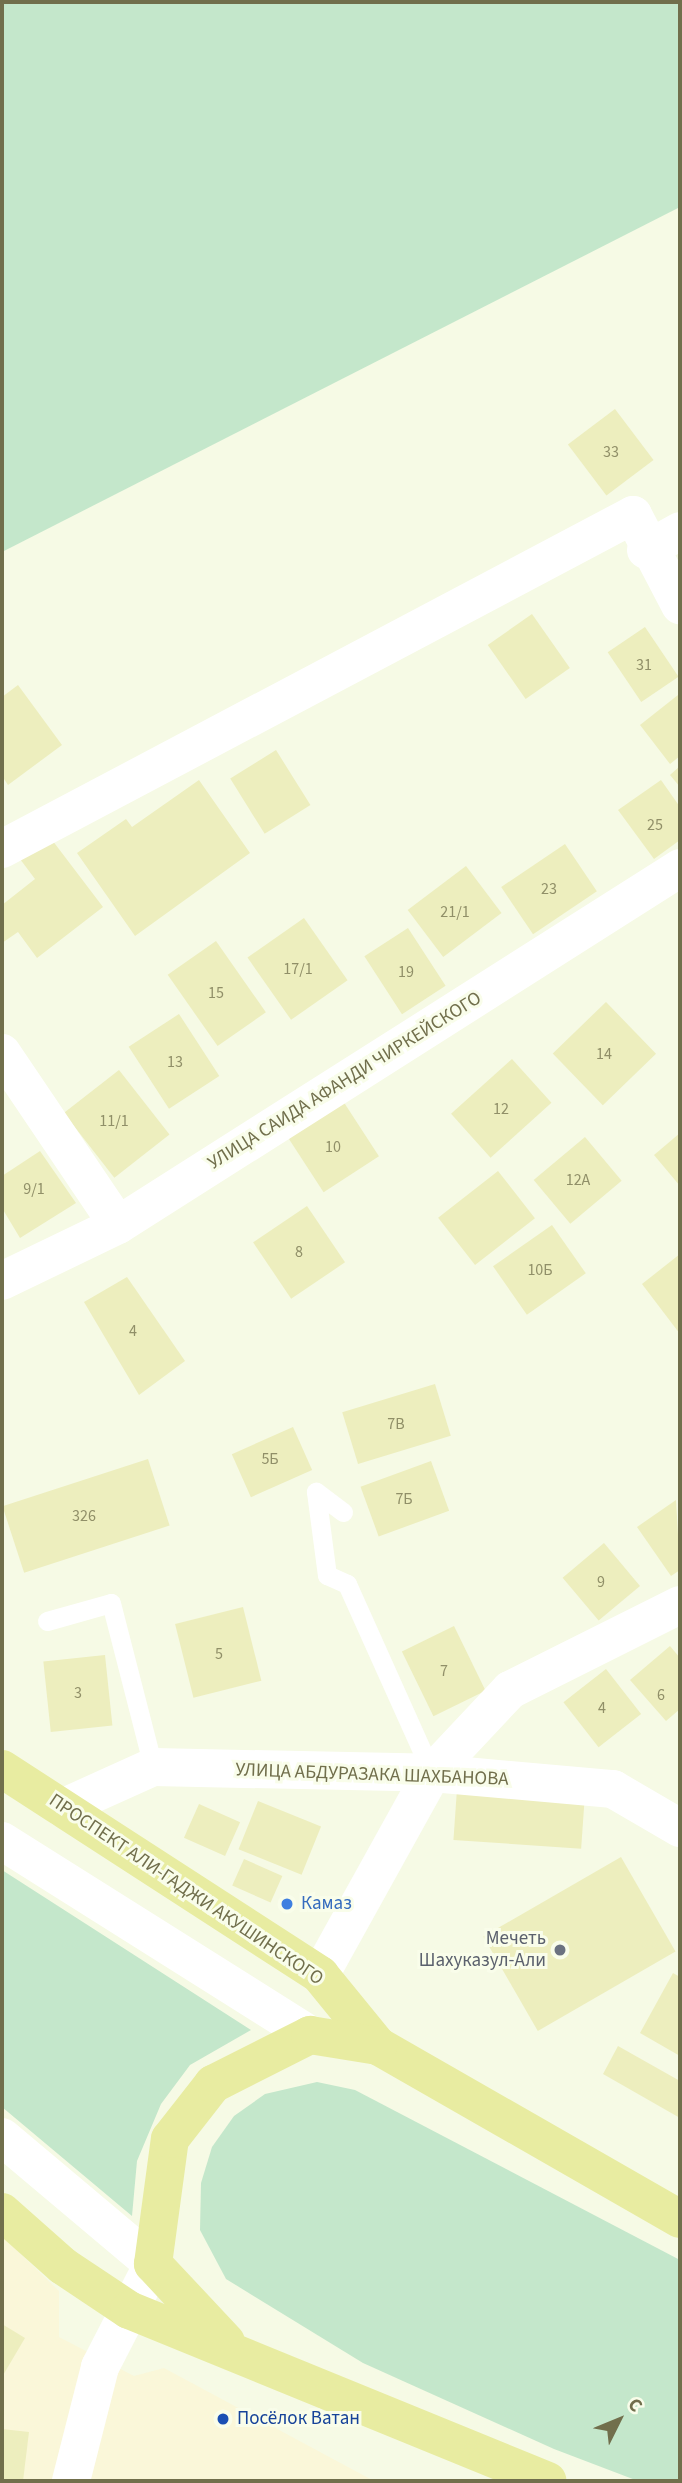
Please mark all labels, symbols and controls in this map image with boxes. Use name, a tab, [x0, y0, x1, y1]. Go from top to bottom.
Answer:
house number: 33	[603, 442, 619, 462]
house number: 31	[636, 655, 652, 675]
house number: 25	[647, 815, 663, 835]
house number: 23	[541, 879, 557, 899]
house number: 21/1	[440, 902, 470, 922]
house number: 17/1	[283, 959, 313, 979]
house number: 19	[398, 962, 414, 982]
house number: 15	[208, 983, 224, 1003]
street label: УЛИЦА САИДА АФАНДИ ЧИРКЕЙСКОГО	[204, 987, 486, 1175]
house number: 14	[596, 1044, 612, 1064]
house number: 13	[167, 1052, 183, 1072]
house number: 12	[493, 1099, 509, 1119]
house number: 11/1	[99, 1111, 129, 1131]
house number: 10	[325, 1137, 341, 1157]
house number: 12А	[566, 1170, 590, 1190]
house number: 9/1	[23, 1179, 45, 1199]
house number: 8	[295, 1242, 303, 1262]
house number: 10Б	[527, 1260, 553, 1280]
house number: 4	[129, 1321, 137, 1341]
house number: 7В	[387, 1414, 405, 1434]
house number: 5Б	[261, 1449, 279, 1469]
house number: 7Б	[395, 1489, 413, 1509]
house number: 326	[72, 1506, 96, 1526]
house number: 9	[597, 1572, 605, 1592]
house number: 5	[215, 1644, 223, 1664]
house number: 7	[440, 1661, 448, 1681]
house number: 3	[74, 1683, 82, 1703]
house number: 6	[657, 1685, 665, 1705]
house number: 4	[598, 1698, 606, 1718]
street label: УЛИЦА АБДУРАЗАКА ШАХБАНОВА	[235, 1759, 509, 1791]
street label: ПРОСПЕКТ АЛИ-ГАДЖИ АКУШИНСКОГО	[45, 1789, 327, 1991]
place label: Камаз	[301, 1893, 352, 1915]
marker: Камаз	[279, 1896, 295, 1912]
place label: Мечеть Шахуказул-Али	[419, 1928, 546, 1972]
marker: Мечеть Шахуказул-Али	[552, 1942, 568, 1958]
north arrow	[584, 2385, 654, 2455]
text: С	[621, 2392, 648, 2419]
place label: Посёлок Ватан	[237, 2408, 360, 2430]
marker: Посёлок Ватан	[215, 2411, 231, 2427]

